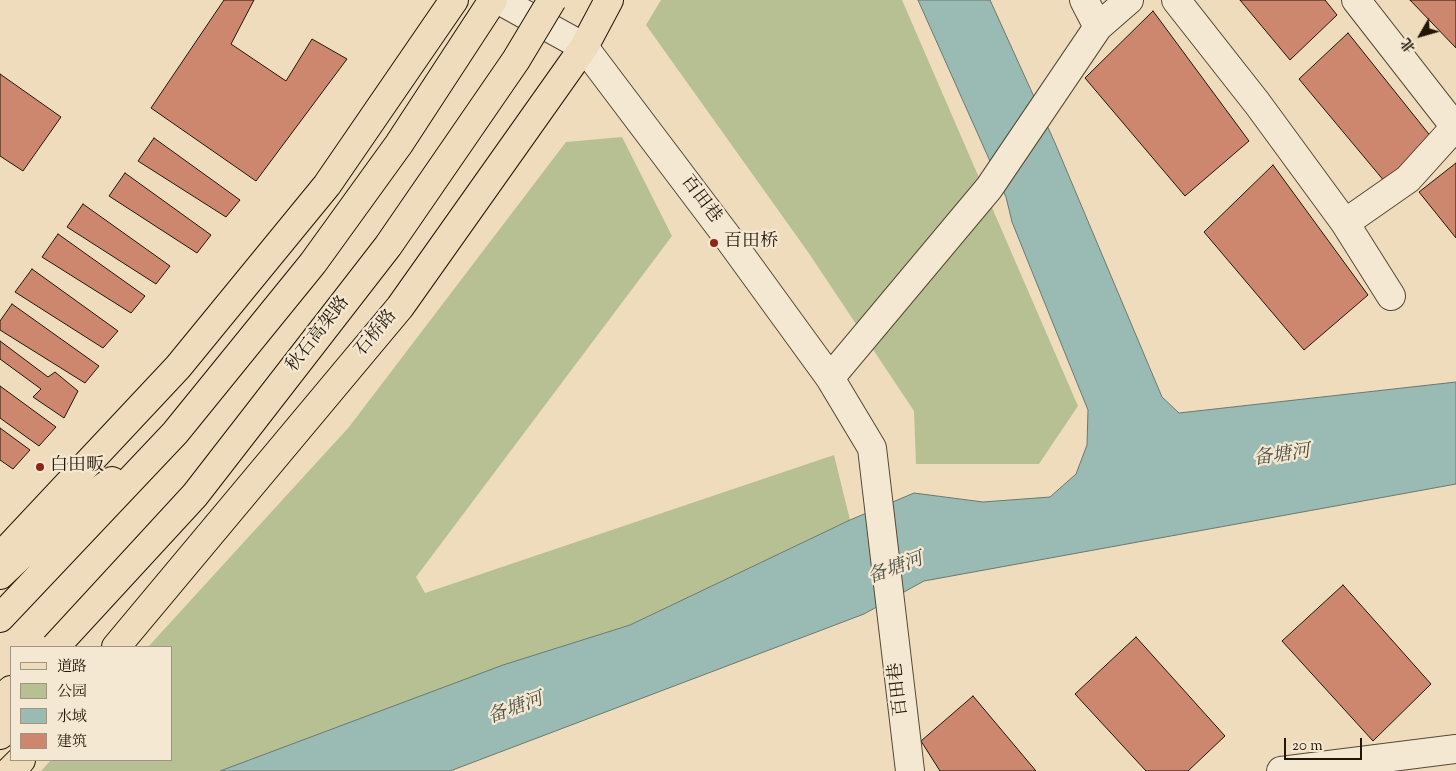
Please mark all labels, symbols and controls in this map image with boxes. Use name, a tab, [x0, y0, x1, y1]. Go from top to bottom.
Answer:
north arrow	[1396, 10, 1446, 60]
text: 北	[1397, 33, 1421, 56]
street label: 百田巷	[675, 172, 725, 228]
place label: 百田桥	[724, 232, 778, 254]
marker: 百田桥	[708, 237, 720, 249]
street label: 秋石高架路	[283, 293, 355, 377]
street label: 石桥路	[351, 306, 403, 362]
water label: 备塘河	[1252, 442, 1312, 472]
place label: 白田畈	[50, 456, 104, 478]
marker: 白田畈	[34, 461, 46, 473]
water label: 备塘河	[865, 550, 927, 590]
legend	[10, 646, 172, 761]
text: 道路	[57, 657, 87, 678]
street label: 百田巷	[886, 661, 914, 717]
text: 公园	[57, 682, 87, 703]
water label: 备塘河	[485, 690, 547, 730]
text: 水域	[57, 707, 87, 728]
scale bar	[1286, 728, 1364, 760]
text: 建筑	[57, 732, 87, 753]
text: 20 m	[1292, 736, 1323, 757]

